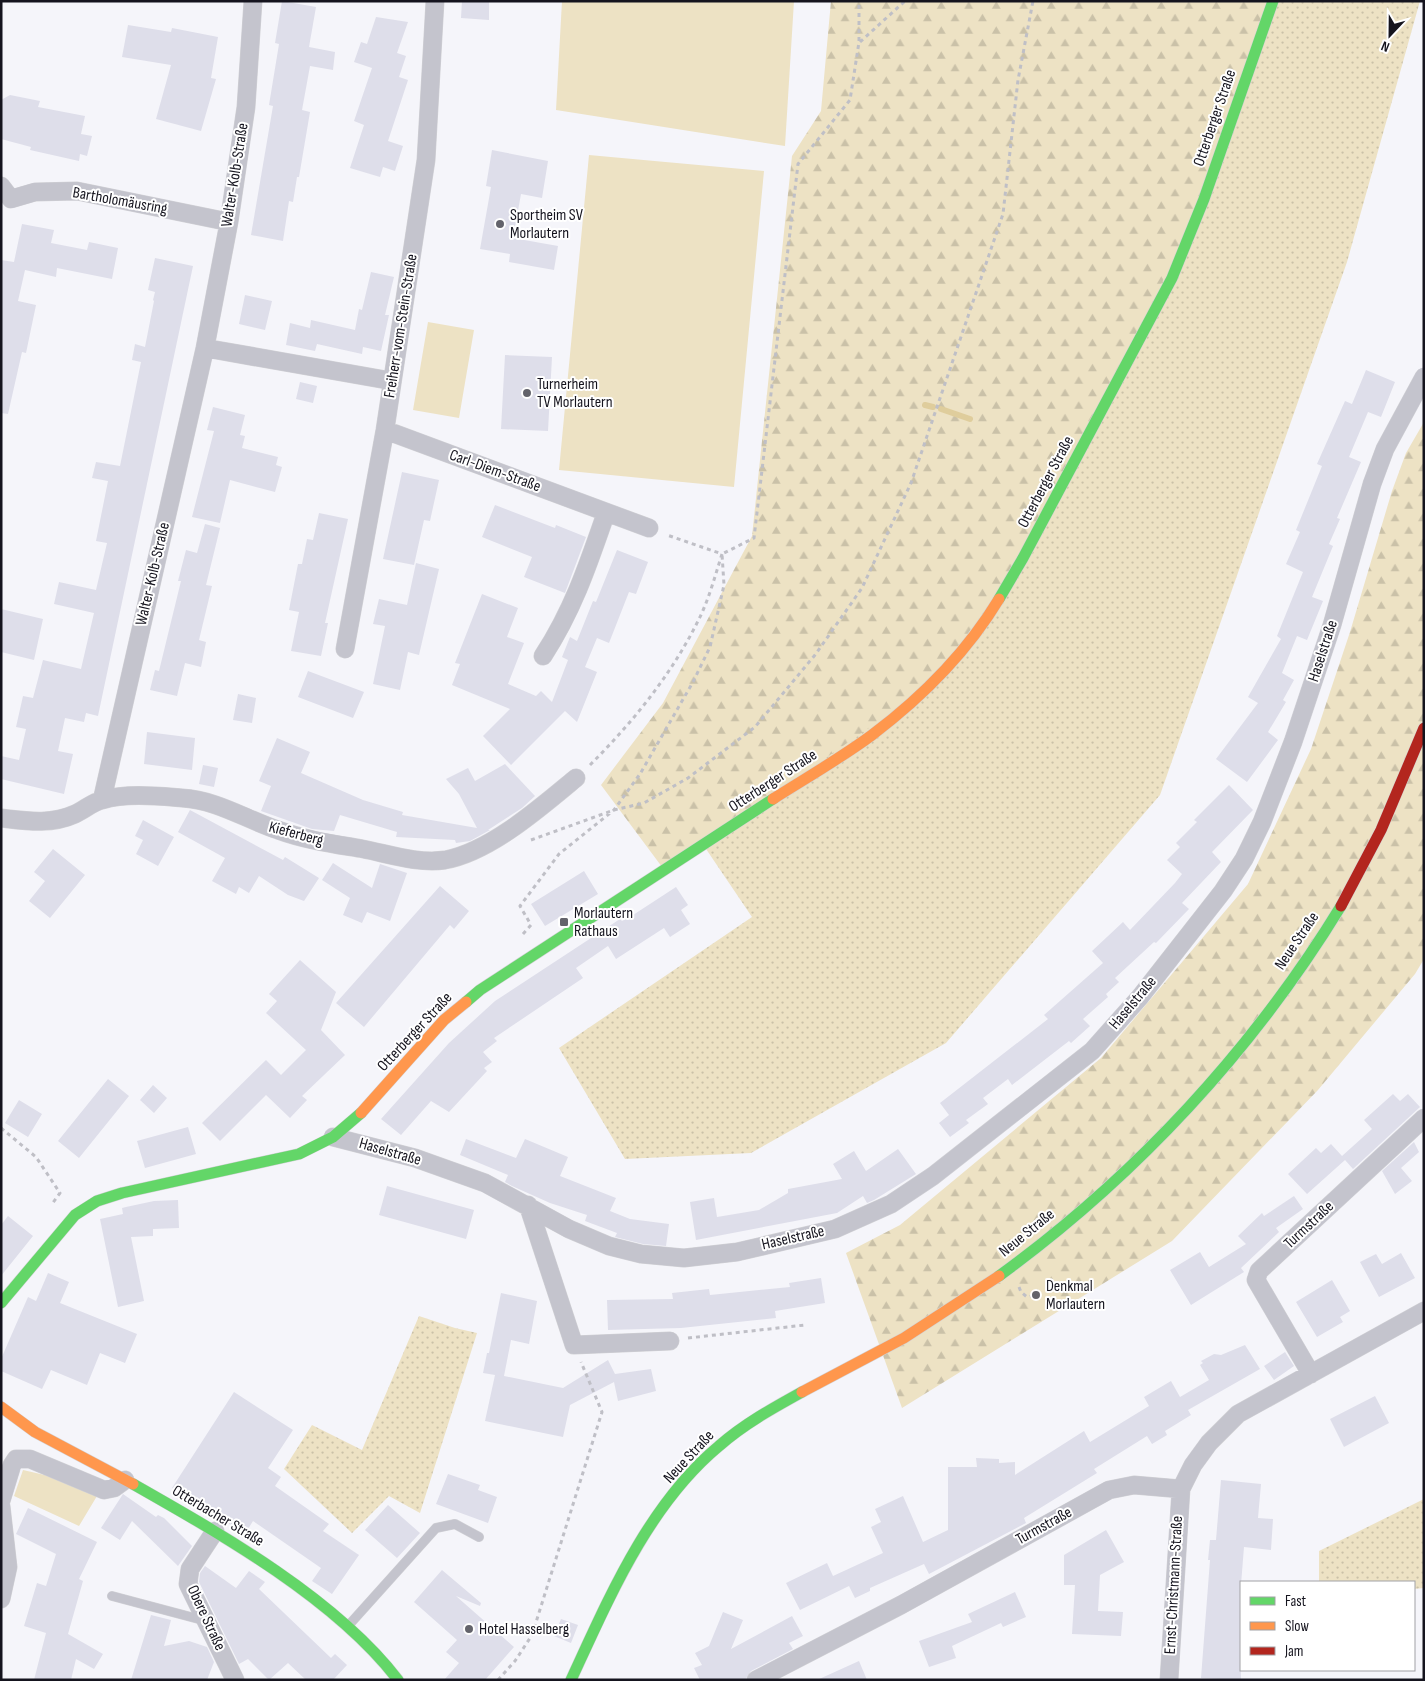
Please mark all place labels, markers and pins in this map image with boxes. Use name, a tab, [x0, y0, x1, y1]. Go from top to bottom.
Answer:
place label: Sportheim SV Morlautern	[510, 206, 584, 243]
marker: Sportheim SV Morlautern	[494, 218, 506, 230]
place label: Turnerheim TV Morlautern	[537, 375, 613, 412]
marker: Turnerheim TV Morlautern	[521, 387, 533, 399]
place label: Morlautern Rathaus	[574, 904, 633, 941]
marker: Morlautern Rathaus	[558, 916, 570, 928]
place label: Denkmal Morlautern	[1046, 1277, 1105, 1314]
marker: Denkmal Morlautern	[1030, 1289, 1042, 1301]
place label: Hotel Hasselberg	[479, 1620, 569, 1639]
marker: Hotel Hasselberg	[463, 1623, 475, 1635]

